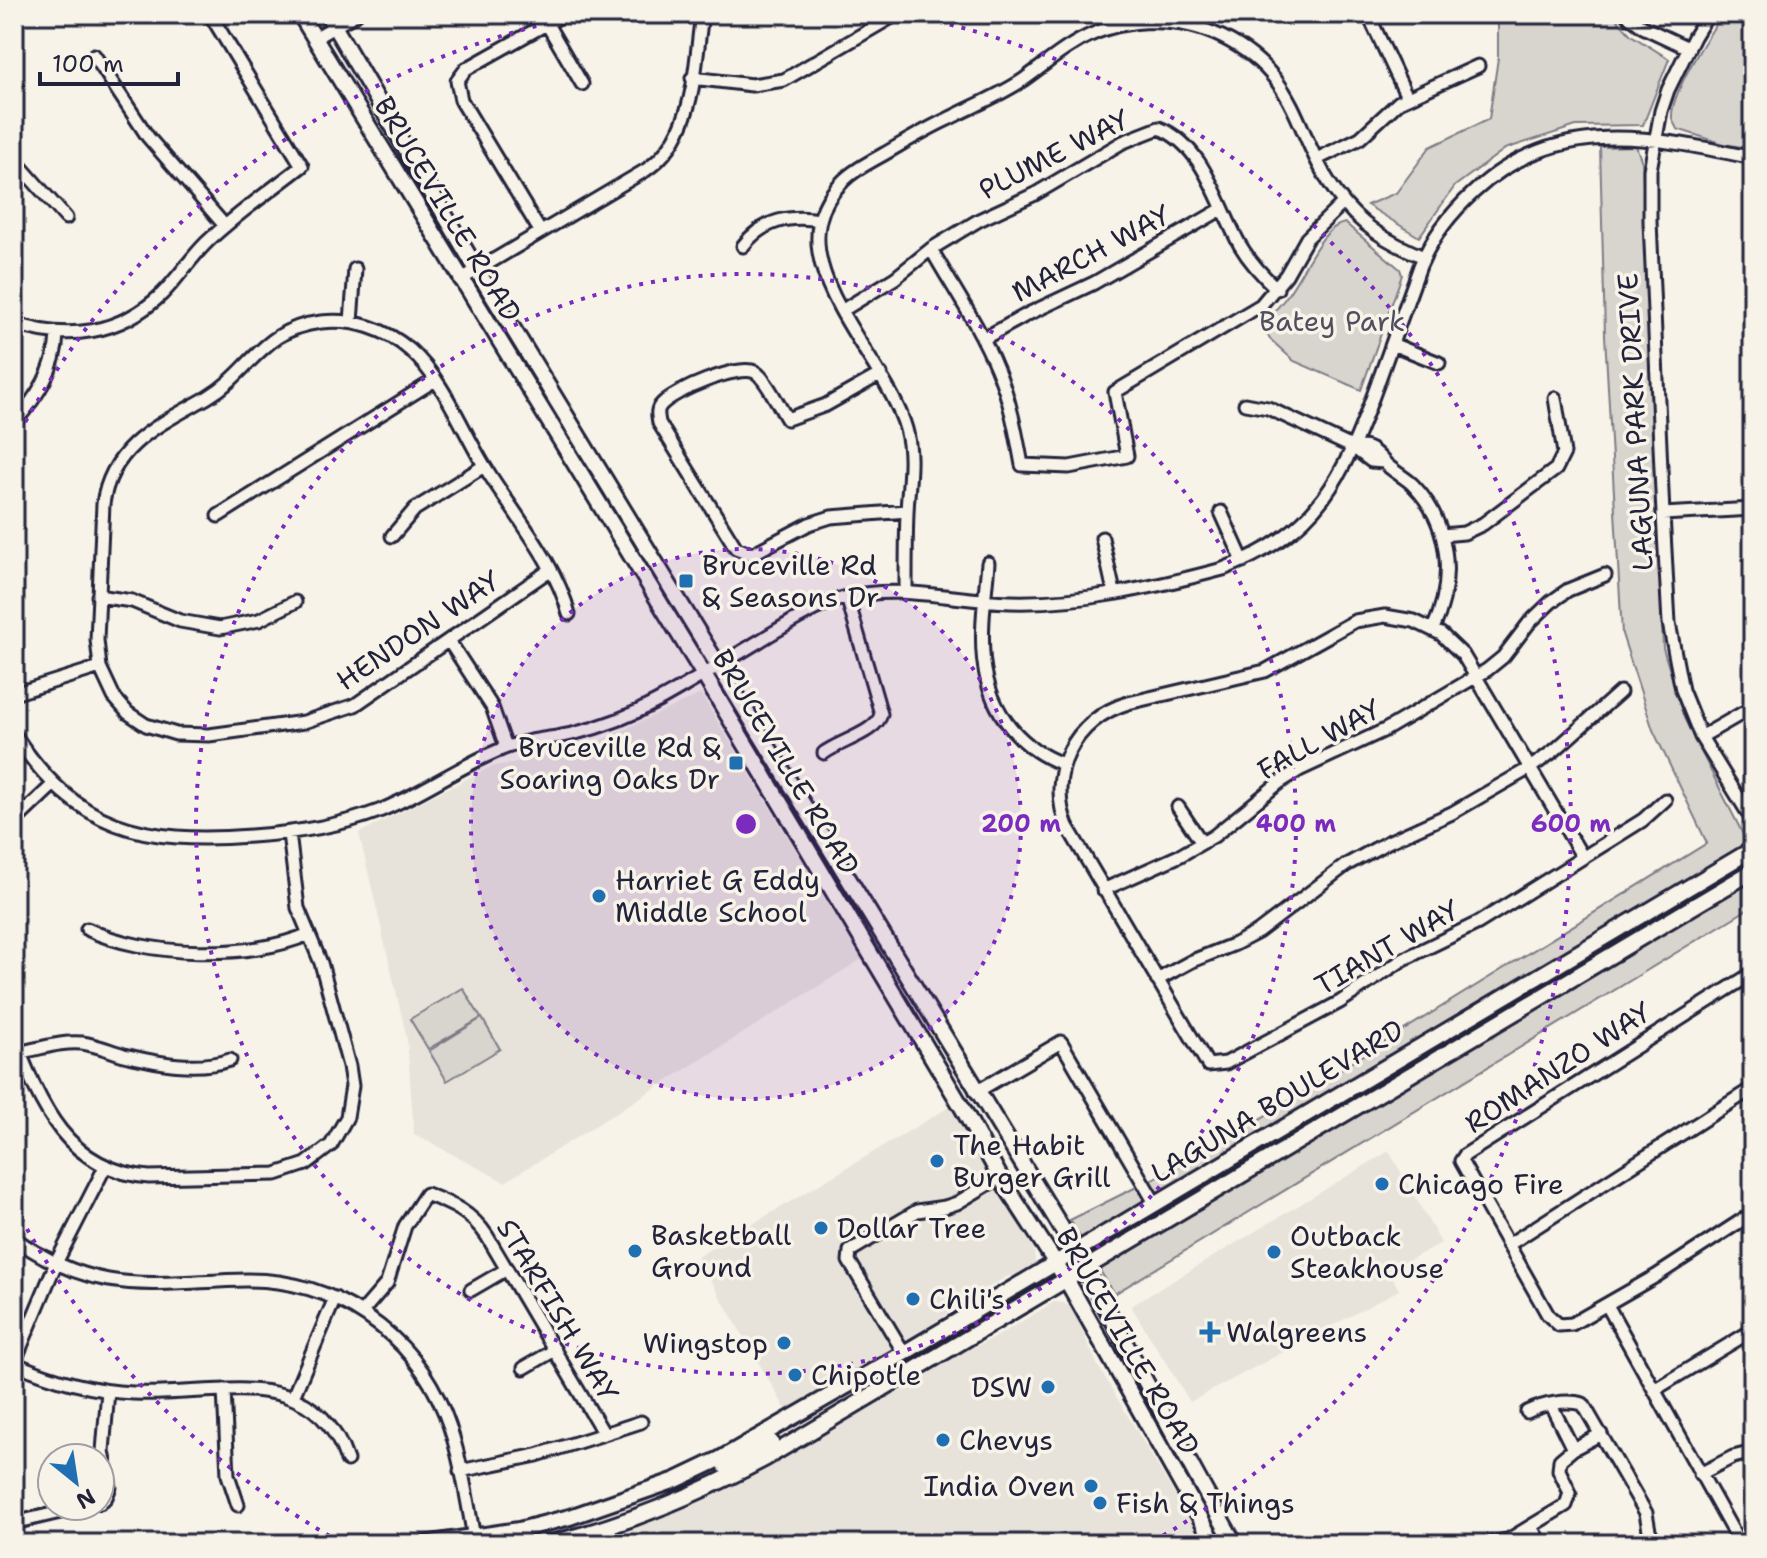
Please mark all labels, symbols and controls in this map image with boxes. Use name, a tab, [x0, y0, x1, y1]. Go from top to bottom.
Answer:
scale bar	[40, 36, 178, 86]
text: 100 m	[52, 48, 124, 80]
street label: BRUCEVILLE ROAD	[366, 89, 530, 329]
street label: PLUME WAY	[972, 100, 1136, 208]
street label: MARCH WAY	[1005, 195, 1177, 311]
street label: LAGUNA PARK DRIVE	[1608, 272, 1662, 572]
park label: Batey Park	[1259, 302, 1405, 340]
place label: Bruceville Rd & Seasons Dr	[702, 546, 879, 616]
street label: HENDON WAY	[329, 561, 508, 699]
marker: Bruceville Rd & Seasons Dr	[677, 572, 695, 590]
street label: BRUCEVILLE ROAD	[704, 642, 868, 882]
street label: FALL WAY	[1250, 689, 1388, 789]
place label: Bruceville Rd & Soaring Oaks Dr	[500, 728, 721, 798]
marker: Bruceville Rd & Soaring Oaks Dr	[727, 754, 745, 772]
text: 200 m	[981, 808, 1061, 840]
text: 400 m	[1256, 808, 1336, 840]
text: 600 m	[1531, 808, 1611, 840]
centre of rings	[732, 810, 760, 838]
place label: Harriet G Eddy Middle School	[615, 861, 820, 931]
marker: Harriet G Eddy Middle School	[590, 887, 608, 905]
street label: TIANT WAY	[1308, 890, 1466, 1004]
street label: ROMANZO WAY	[1457, 992, 1659, 1142]
street label: LAGUNA BOULEVARD	[1144, 1010, 1410, 1192]
place label: The Habit Burger Grill	[953, 1126, 1111, 1196]
marker: The Habit Burger Grill	[928, 1152, 946, 1170]
place label: Chicago Fire	[1398, 1165, 1564, 1203]
marker: Chicago Fire	[1373, 1175, 1391, 1193]
place label: Dollar Tree	[837, 1209, 986, 1247]
street label: STARFISH WAY	[488, 1211, 628, 1409]
place label: Basketball Ground	[651, 1216, 792, 1286]
place label: Outback Steakhouse	[1290, 1217, 1444, 1287]
marker: Dollar Tree	[812, 1219, 830, 1237]
street label: BRUCEVILLE ROAD	[1047, 1220, 1209, 1462]
marker: Basketball Ground	[626, 1242, 644, 1260]
marker: Outback Steakhouse	[1265, 1243, 1283, 1261]
place label: Chili's	[929, 1280, 1005, 1318]
marker: Chili's	[904, 1290, 922, 1308]
place label: Walgreens	[1226, 1313, 1367, 1351]
marker: Walgreens	[1201, 1323, 1219, 1341]
place label: Wingstop	[642, 1324, 768, 1362]
marker: Wingstop	[775, 1334, 793, 1352]
place label: Chipotle	[811, 1356, 921, 1394]
marker: Chipotle	[786, 1366, 804, 1384]
place label: DSW	[971, 1368, 1032, 1406]
marker: DSW	[1039, 1378, 1057, 1396]
place label: Chevys	[959, 1421, 1053, 1459]
marker: Chevys	[934, 1431, 952, 1449]
north arrow	[36, 1442, 116, 1522]
place label: India Oven	[924, 1467, 1075, 1505]
marker: India Oven	[1082, 1477, 1100, 1495]
text: N	[71, 1482, 101, 1516]
place label: Fish & Things	[1116, 1484, 1295, 1522]
marker: Fish & Things	[1091, 1494, 1109, 1512]

